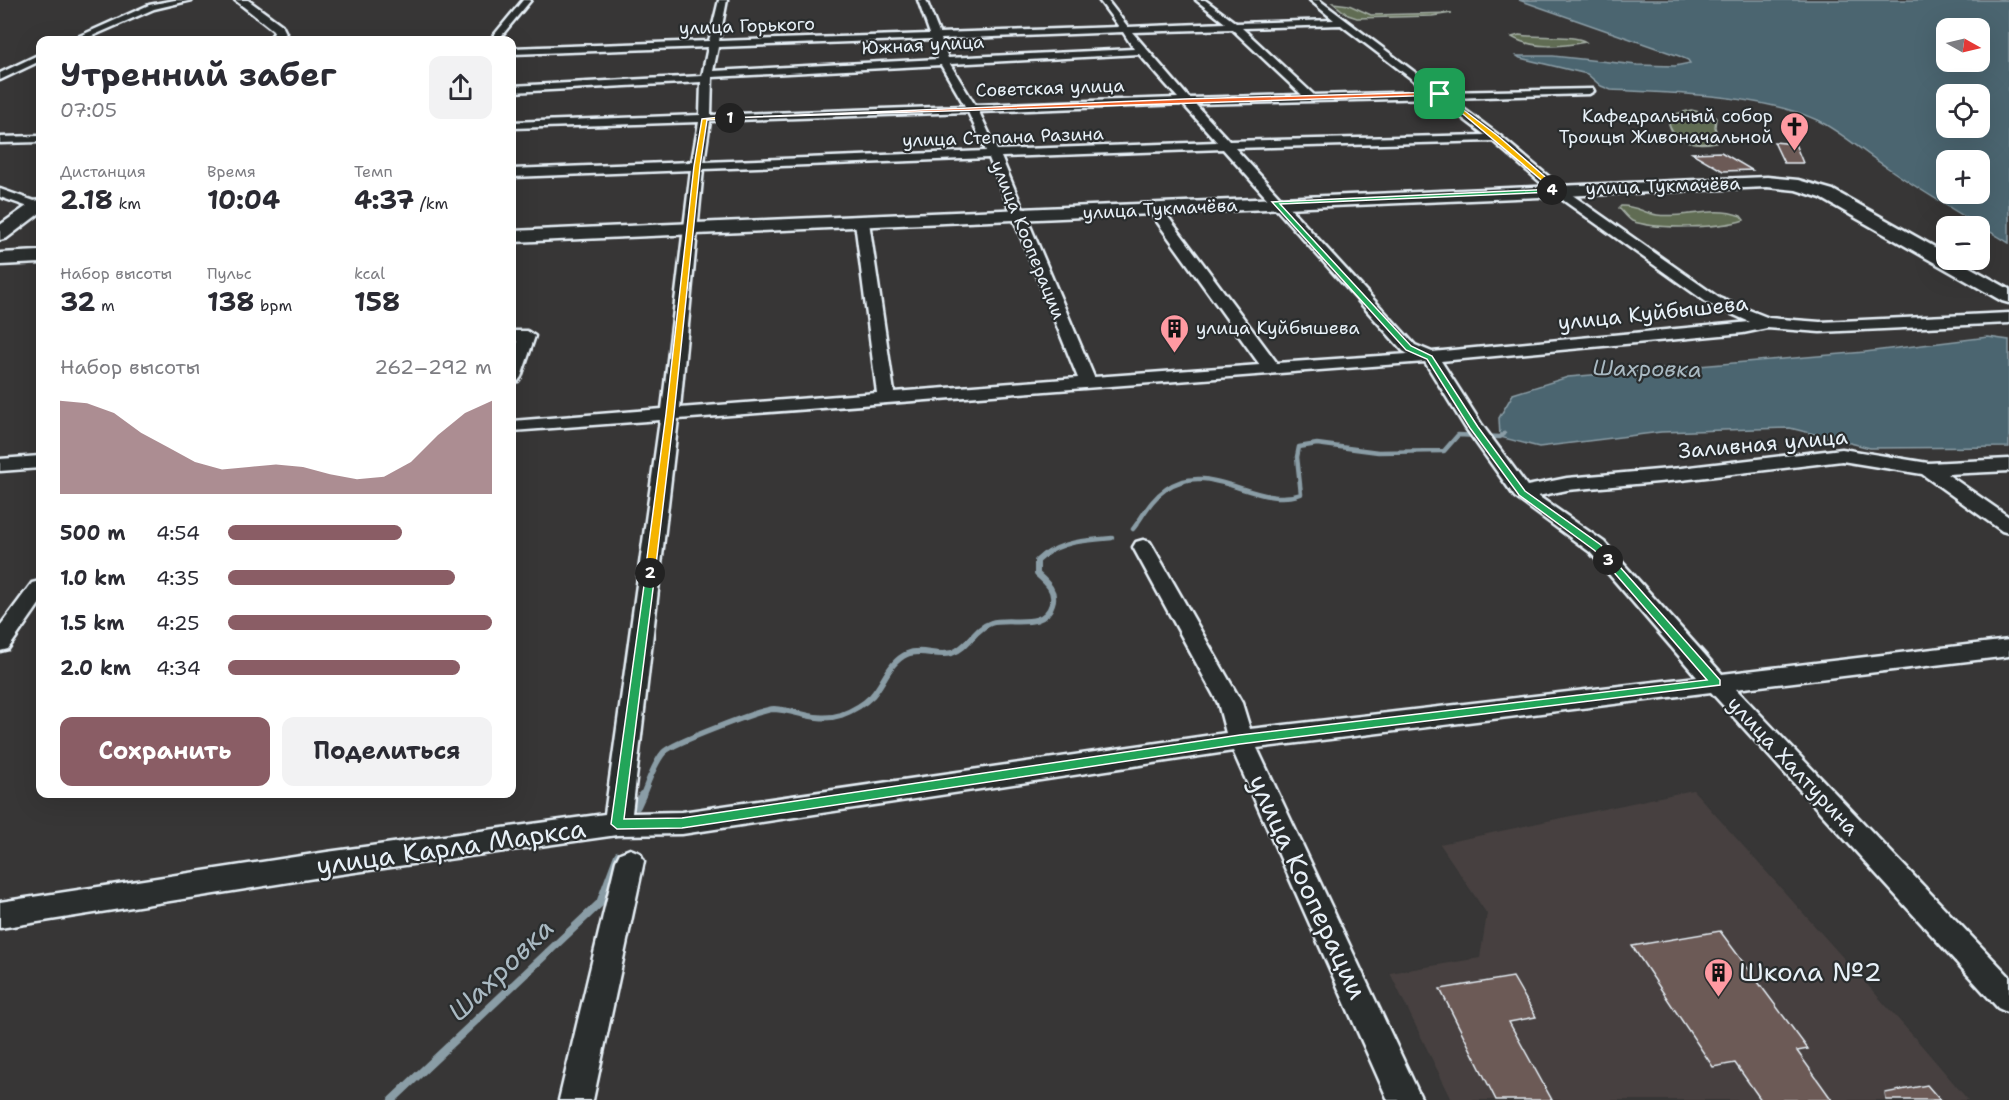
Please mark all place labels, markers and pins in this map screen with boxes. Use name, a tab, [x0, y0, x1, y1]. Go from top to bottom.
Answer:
pin	[1414, 68, 1465, 119]
pin: 1	[715, 103, 745, 133]
place label: Кафедральный собор Троицы Живоначальной	[1559, 104, 1773, 149]
church icon: Кафедральный собор Троицы Живоначальной	[1778, 110, 1810, 152]
pin: 4	[1537, 175, 1567, 205]
building icon: улица Куйбышева	[1159, 312, 1191, 354]
place label: улица Куйбышева	[1196, 316, 1360, 340]
pin: 3	[1593, 545, 1623, 575]
pin: 2	[635, 558, 665, 588]
place label: Школа №2	[1739, 954, 1882, 989]
building icon: Школа №2	[1702, 956, 1734, 998]

